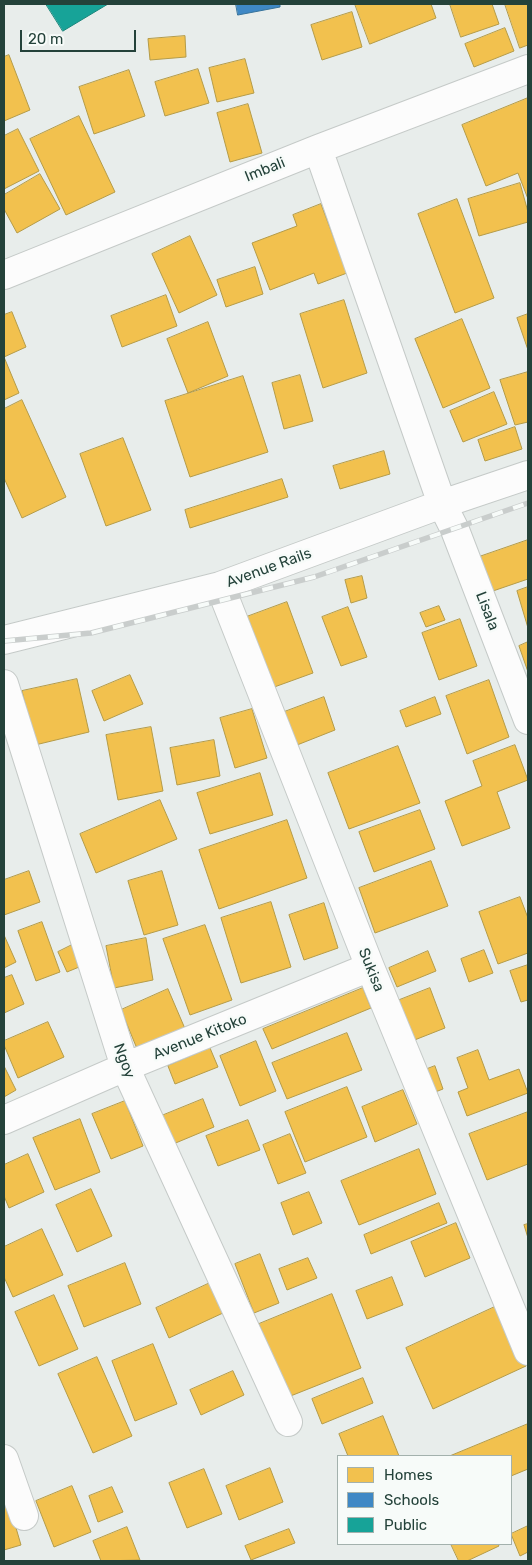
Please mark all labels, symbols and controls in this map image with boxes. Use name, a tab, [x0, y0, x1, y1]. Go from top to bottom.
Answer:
scale bar	[22, 20, 139, 52]
text: 20 m	[28, 30, 63, 48]
street label: Imbali	[242, 154, 288, 186]
street label: Avenue Rails	[224, 544, 314, 592]
street label: Lisala	[471, 589, 503, 633]
street label: Sukisa	[354, 945, 388, 995]
street label: Avenue Kitoko	[151, 1010, 249, 1064]
street label: Ngoy	[109, 1041, 139, 1081]
legend	[337, 1455, 512, 1545]
text: Homes	[384, 1466, 433, 1484]
text: Schools	[384, 1491, 439, 1509]
text: Public	[384, 1516, 427, 1534]

